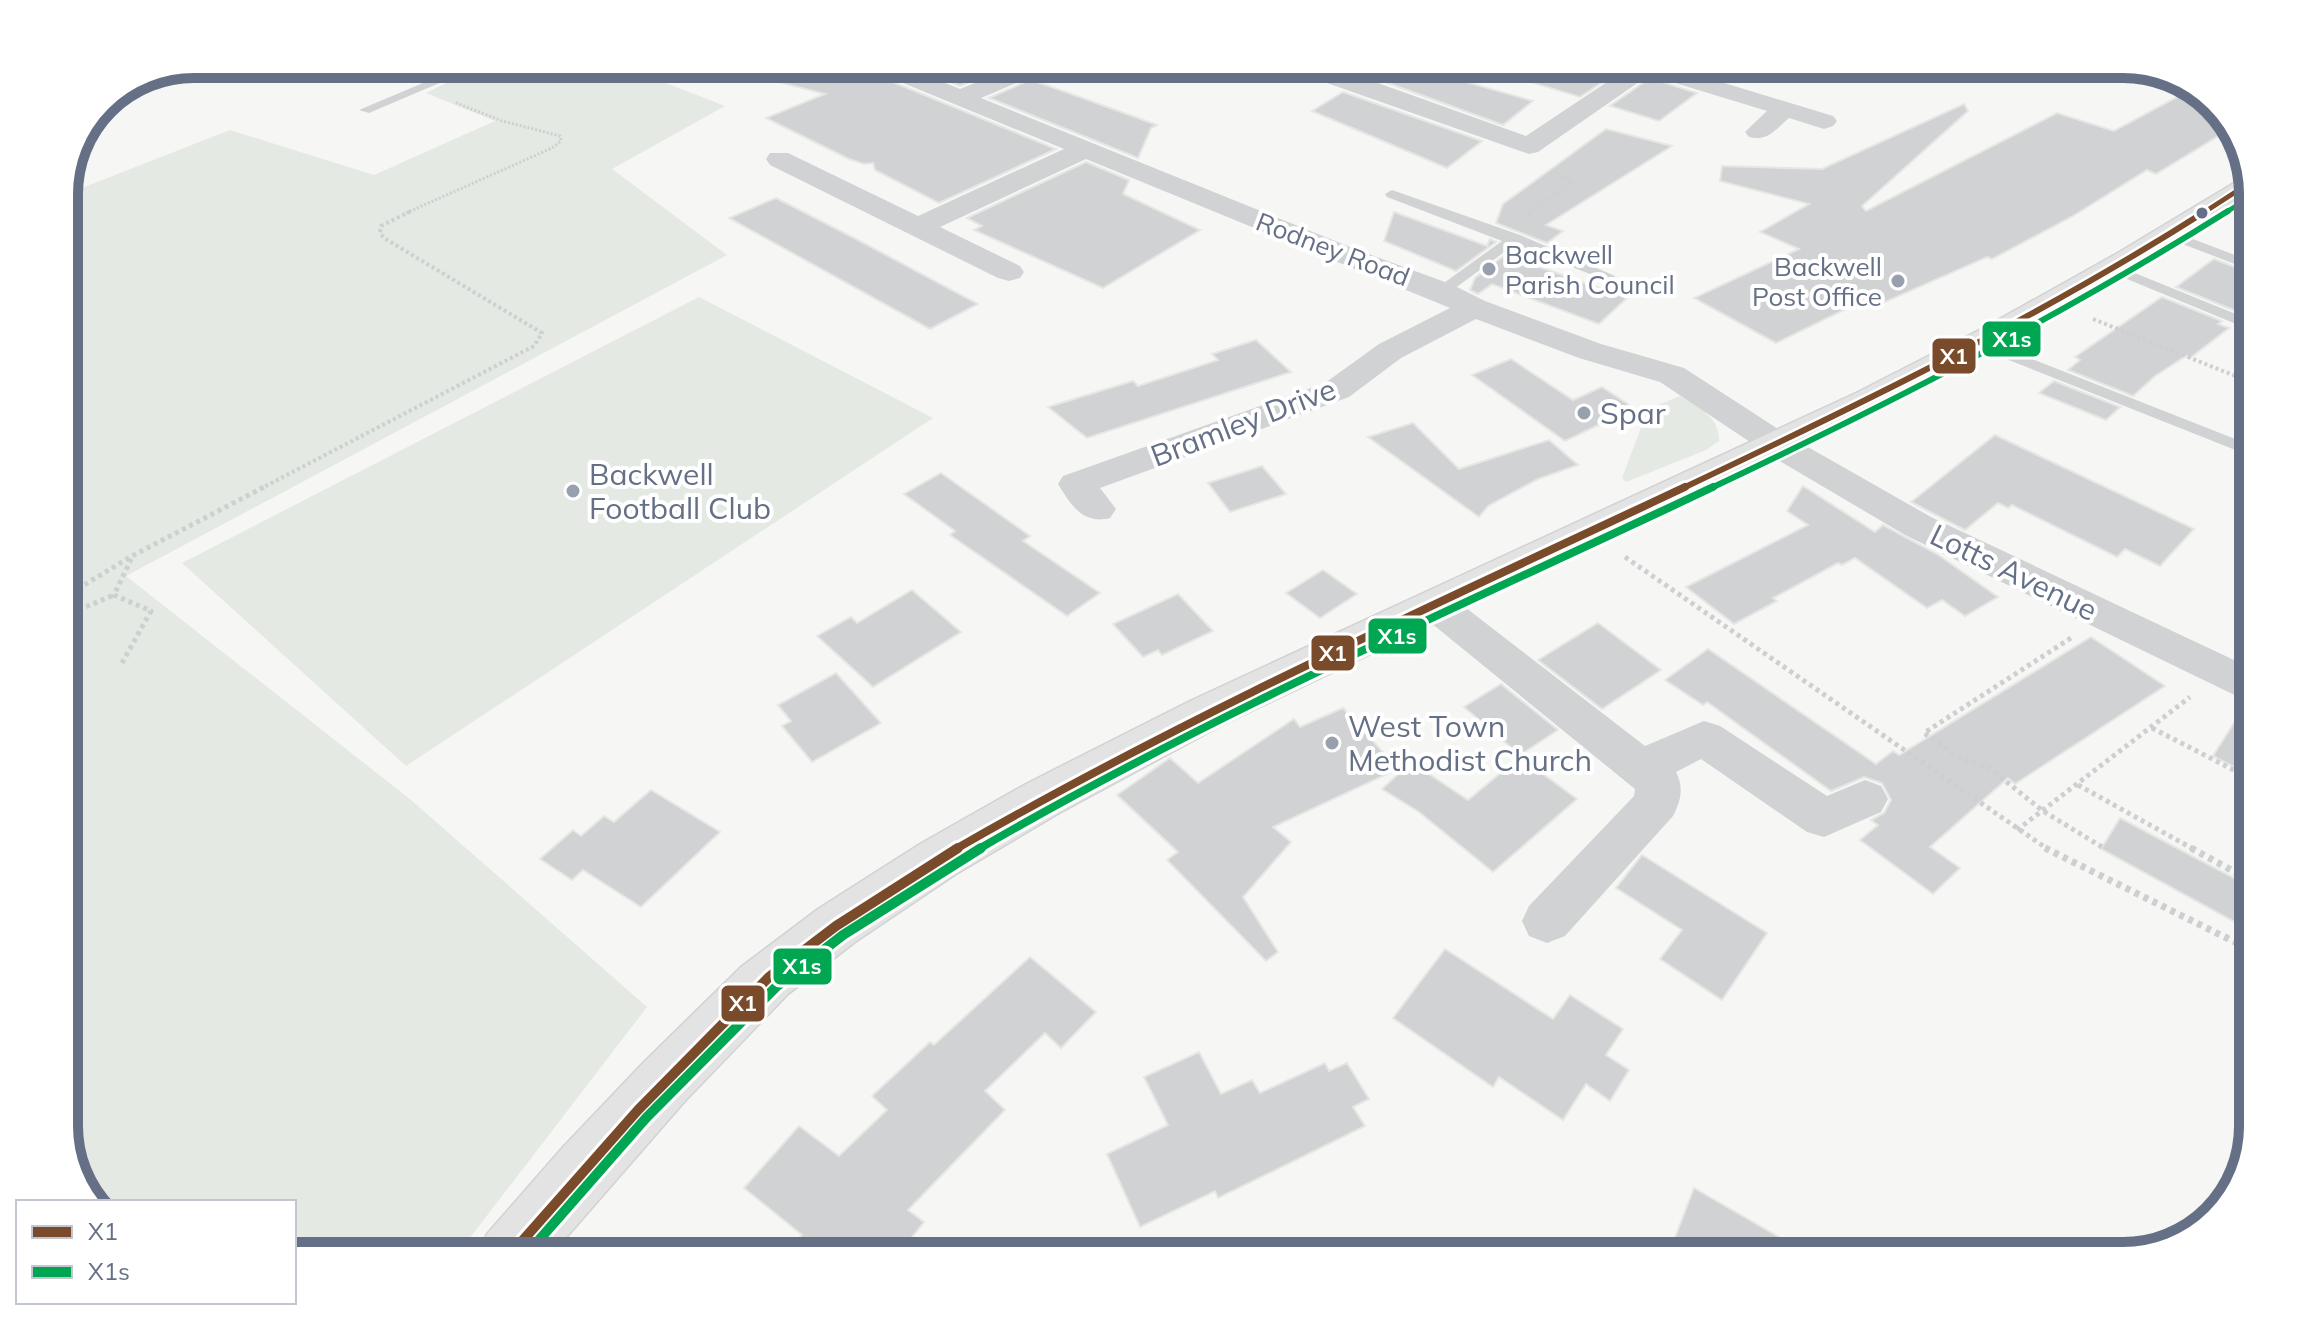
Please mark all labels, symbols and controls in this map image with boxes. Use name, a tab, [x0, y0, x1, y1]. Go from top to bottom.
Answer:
street label: Rodney Road	[1252, 205, 1414, 293]
unlabelled marker	[2194, 205, 2210, 221]
place label: Backwell Parish Council	[1505, 238, 1675, 301]
place label: Backwell Post Office	[1752, 250, 1882, 313]
marker: Backwell Parish Council	[1480, 260, 1498, 278]
marker: Backwell Post Office	[1889, 272, 1907, 290]
line badge: X1s	[1981, 320, 2042, 358]
text: X1s	[1992, 325, 2031, 353]
line badge: X1	[1931, 337, 1977, 375]
text: X1	[1939, 342, 1968, 370]
street label: Bramley Drive	[1145, 369, 1341, 475]
place label: Spar	[1600, 394, 1666, 432]
marker: Spar	[1575, 404, 1593, 422]
place label: Backwell Football Club	[589, 455, 771, 527]
marker: Backwell Football Club	[564, 482, 582, 500]
street label: Lotts Avenue	[1924, 515, 2104, 629]
line badge: X1s	[1367, 617, 1428, 655]
text: X1s	[1377, 622, 1416, 650]
line badge: X1	[1310, 634, 1356, 672]
text: X1	[1318, 639, 1347, 667]
place label: West Town Methodist Church	[1348, 707, 1592, 779]
marker: West Town Methodist Church	[1323, 734, 1341, 752]
line badge: X1s	[772, 947, 833, 986]
text: X1s	[782, 952, 821, 980]
line badge: X1	[720, 984, 766, 1023]
text: X1	[728, 989, 757, 1017]
legend	[16, 1200, 296, 1304]
text: X1	[88, 1216, 118, 1246]
text: X1s	[88, 1256, 130, 1286]

